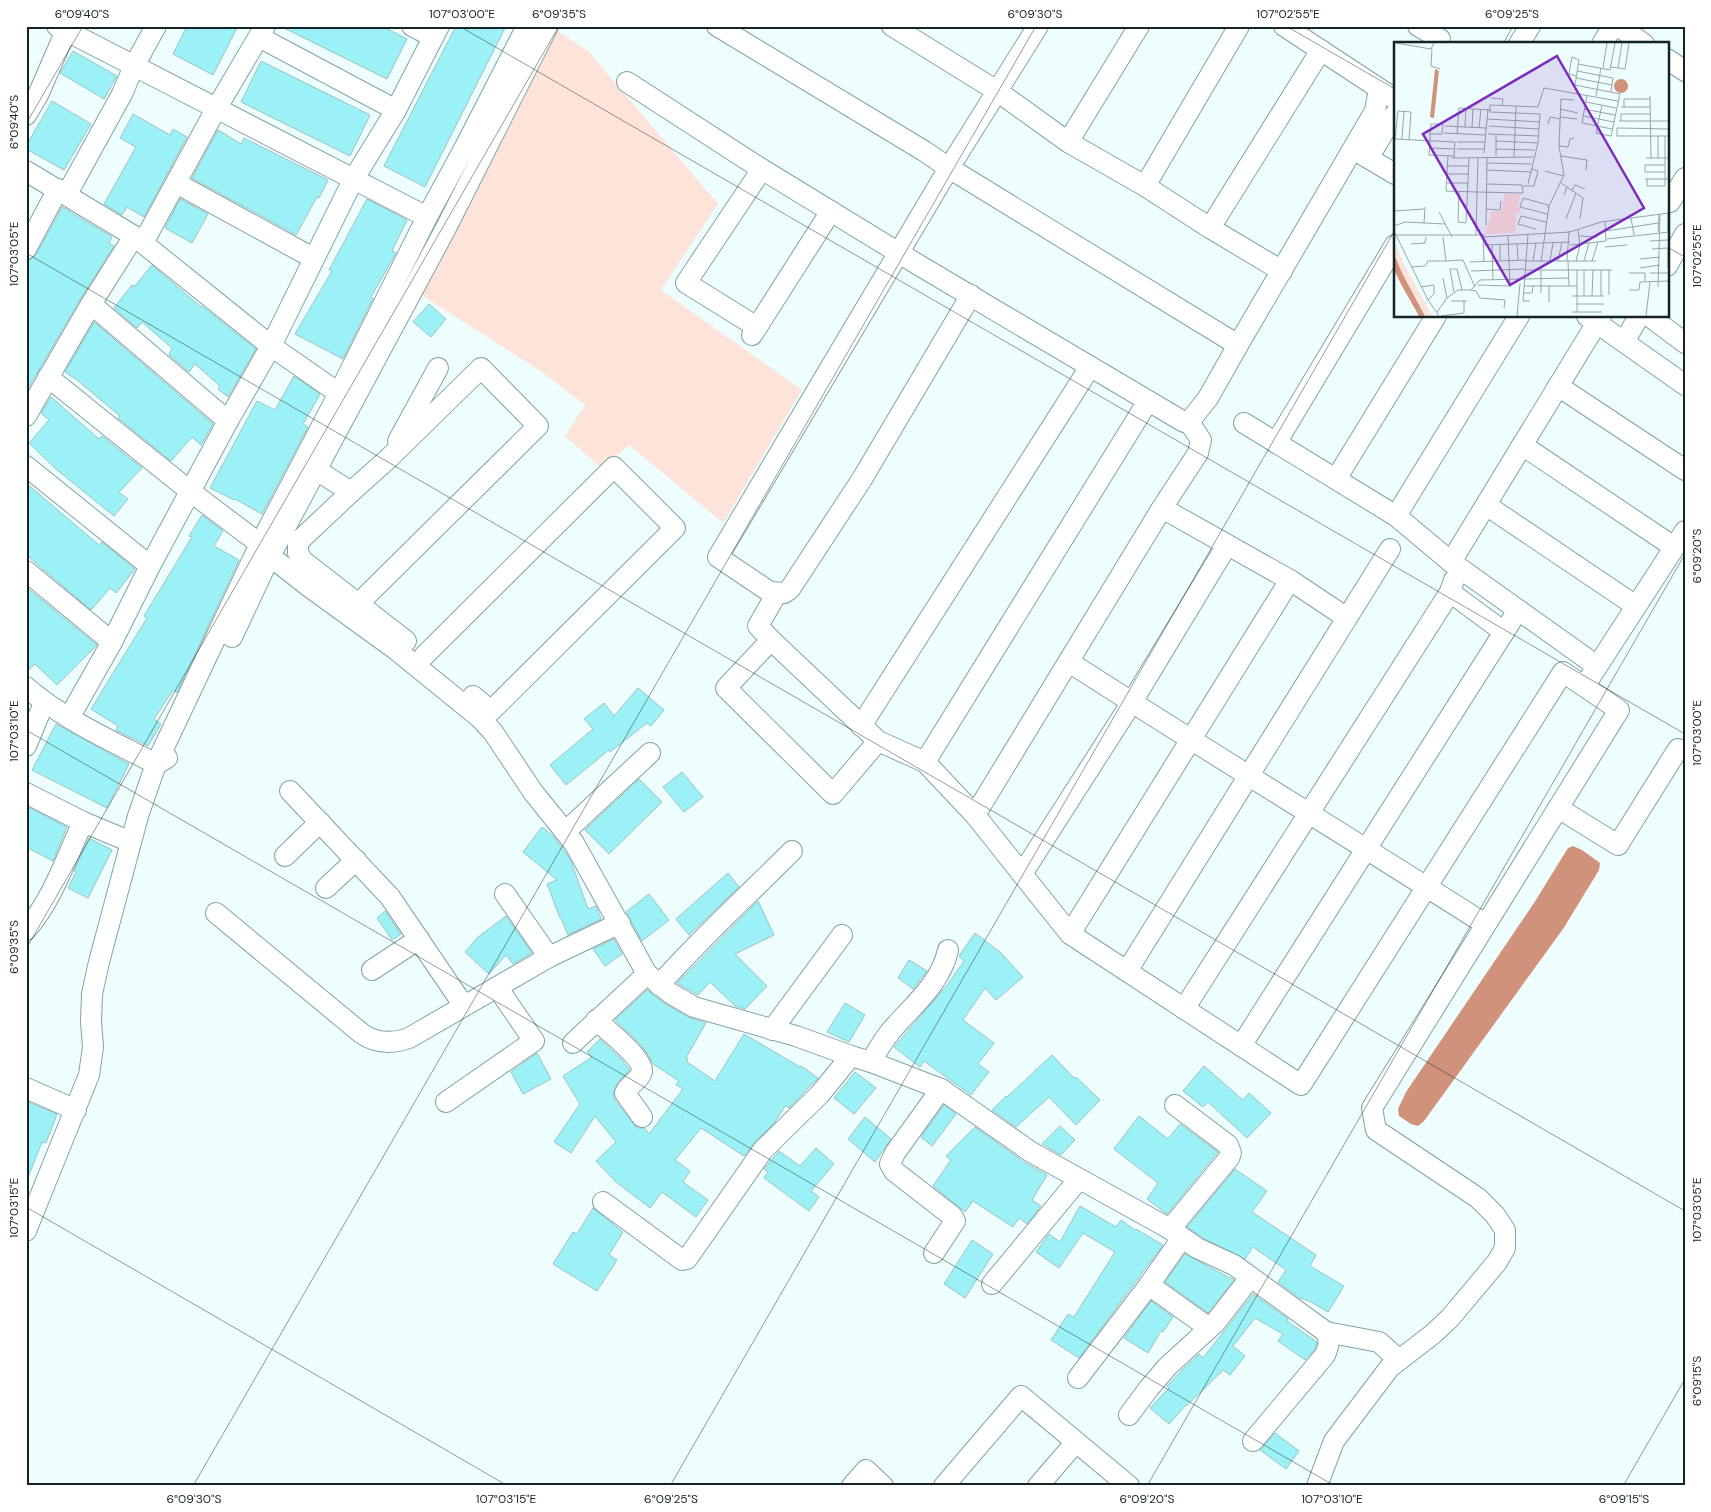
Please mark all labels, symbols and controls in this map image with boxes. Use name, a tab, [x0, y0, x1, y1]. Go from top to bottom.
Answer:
text: 6°09'40"S	[55, 6, 109, 22]
text: 107°03'00"E	[429, 6, 495, 22]
text: 6°09'35"S	[532, 6, 586, 22]
text: 6°09'30"S	[1007, 6, 1063, 22]
text: 107°02'55"E	[1256, 6, 1320, 22]
text: 6°09'25"S	[1485, 6, 1539, 22]
inset map	[1394, 42, 1668, 318]
text: 6°09'40"S	[6, 95, 22, 149]
text: 107°03'05"E	[6, 221, 22, 287]
text: 107°02'55"E	[1689, 224, 1705, 288]
text: 6°09'20"S	[1689, 529, 1705, 583]
text: 107°03'10"E	[6, 700, 22, 762]
text: 107°03'00"E	[1689, 700, 1705, 766]
text: 6°09'35"S	[6, 920, 22, 974]
text: 107°03'15"E	[6, 1177, 22, 1238]
text: 107°03'05"E	[1689, 1177, 1705, 1243]
text: 6°09'15"S	[1689, 1356, 1705, 1406]
text: 6°09'30"S	[166, 1491, 222, 1507]
text: 107°03'15"E	[476, 1491, 537, 1507]
text: 6°09'25"S	[644, 1491, 698, 1507]
text: 6°09'20"S	[1120, 1491, 1174, 1507]
text: 107°03'10"E	[1301, 1491, 1363, 1507]
text: 6°09'15"S	[1599, 1491, 1649, 1507]

